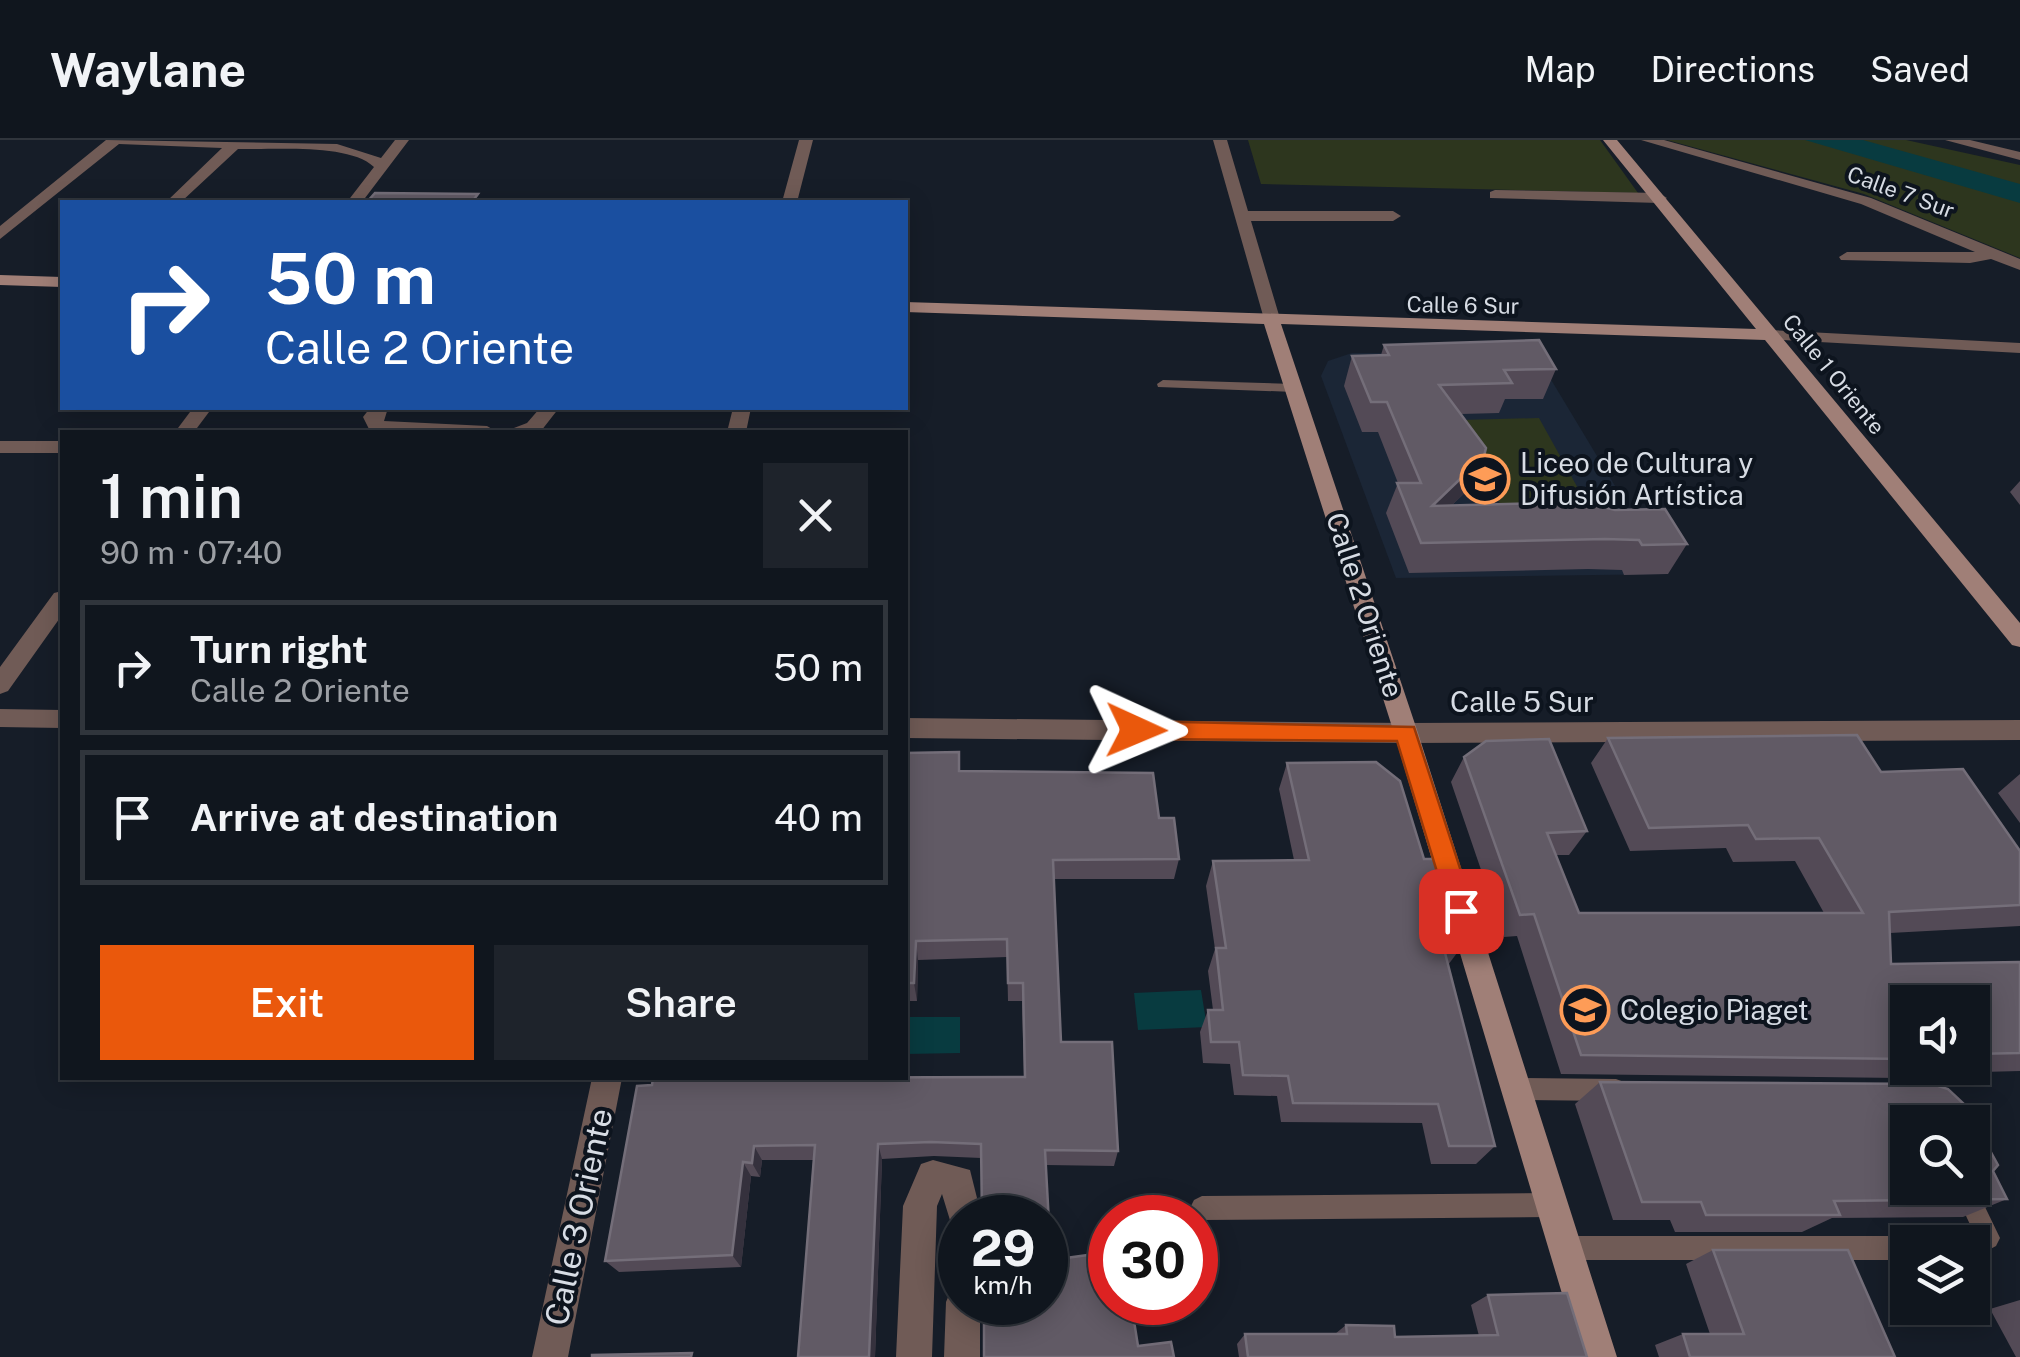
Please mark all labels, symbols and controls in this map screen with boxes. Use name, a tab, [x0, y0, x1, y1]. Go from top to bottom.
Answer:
text: Waylane	[50, 41, 246, 98]
text: Map	[1524, 49, 1595, 90]
text: Directions	[1650, 49, 1815, 90]
text: Saved	[1870, 49, 1970, 90]
street label: Calle 7 Sur	[1844, 161, 1958, 223]
text: 50 m	[265, 237, 436, 320]
icon: right	[100, 240, 230, 370]
street label: Calle 6 Sur	[1406, 291, 1520, 319]
street label: Calle 1 Oriente	[1778, 309, 1890, 439]
text: Calle 2 Oriente	[265, 321, 574, 374]
place label: Liceo de Cultura y Difusión Artística	[1520, 446, 1753, 511]
school or university icon: Liceo de Cultura y Difusión Artística	[1459, 453, 1511, 505]
text: 1 min	[100, 461, 243, 532]
button: close	[763, 463, 868, 568]
street label: Calle 2 Oriente	[1320, 508, 1411, 701]
text: 90 m · 07:40	[100, 534, 282, 571]
text: Turn right	[190, 627, 368, 672]
icon: right	[105, 640, 160, 695]
text: 50 m	[773, 645, 863, 690]
text: Calle 2 Oriente	[190, 672, 410, 709]
position arrow	[1084, 678, 1188, 782]
street label: Calle 5 Sur	[1450, 685, 1594, 718]
icon: arrive	[105, 790, 160, 845]
text: Arrive at destination	[190, 795, 558, 840]
text: 40 m	[774, 795, 863, 840]
pin	[1419, 869, 1504, 954]
icon: arrive	[1434, 884, 1489, 939]
button: Exit	[100, 945, 474, 1060]
button: Share	[494, 945, 868, 1060]
school or university icon: Colegio Piaget	[1559, 984, 1611, 1036]
map controls	[1890, 985, 1990, 1325]
button: sound	[1890, 985, 1990, 1085]
place label: Colegio Piaget	[1620, 993, 1809, 1026]
street label: Calle 3 Oriente	[537, 1105, 620, 1329]
button: search	[1890, 1105, 1990, 1205]
speed limit sign: 30	[1088, 1195, 1218, 1325]
text: 29	[971, 1218, 1035, 1277]
button: layers	[1890, 1225, 1990, 1325]
text: km/h	[974, 1270, 1032, 1300]

